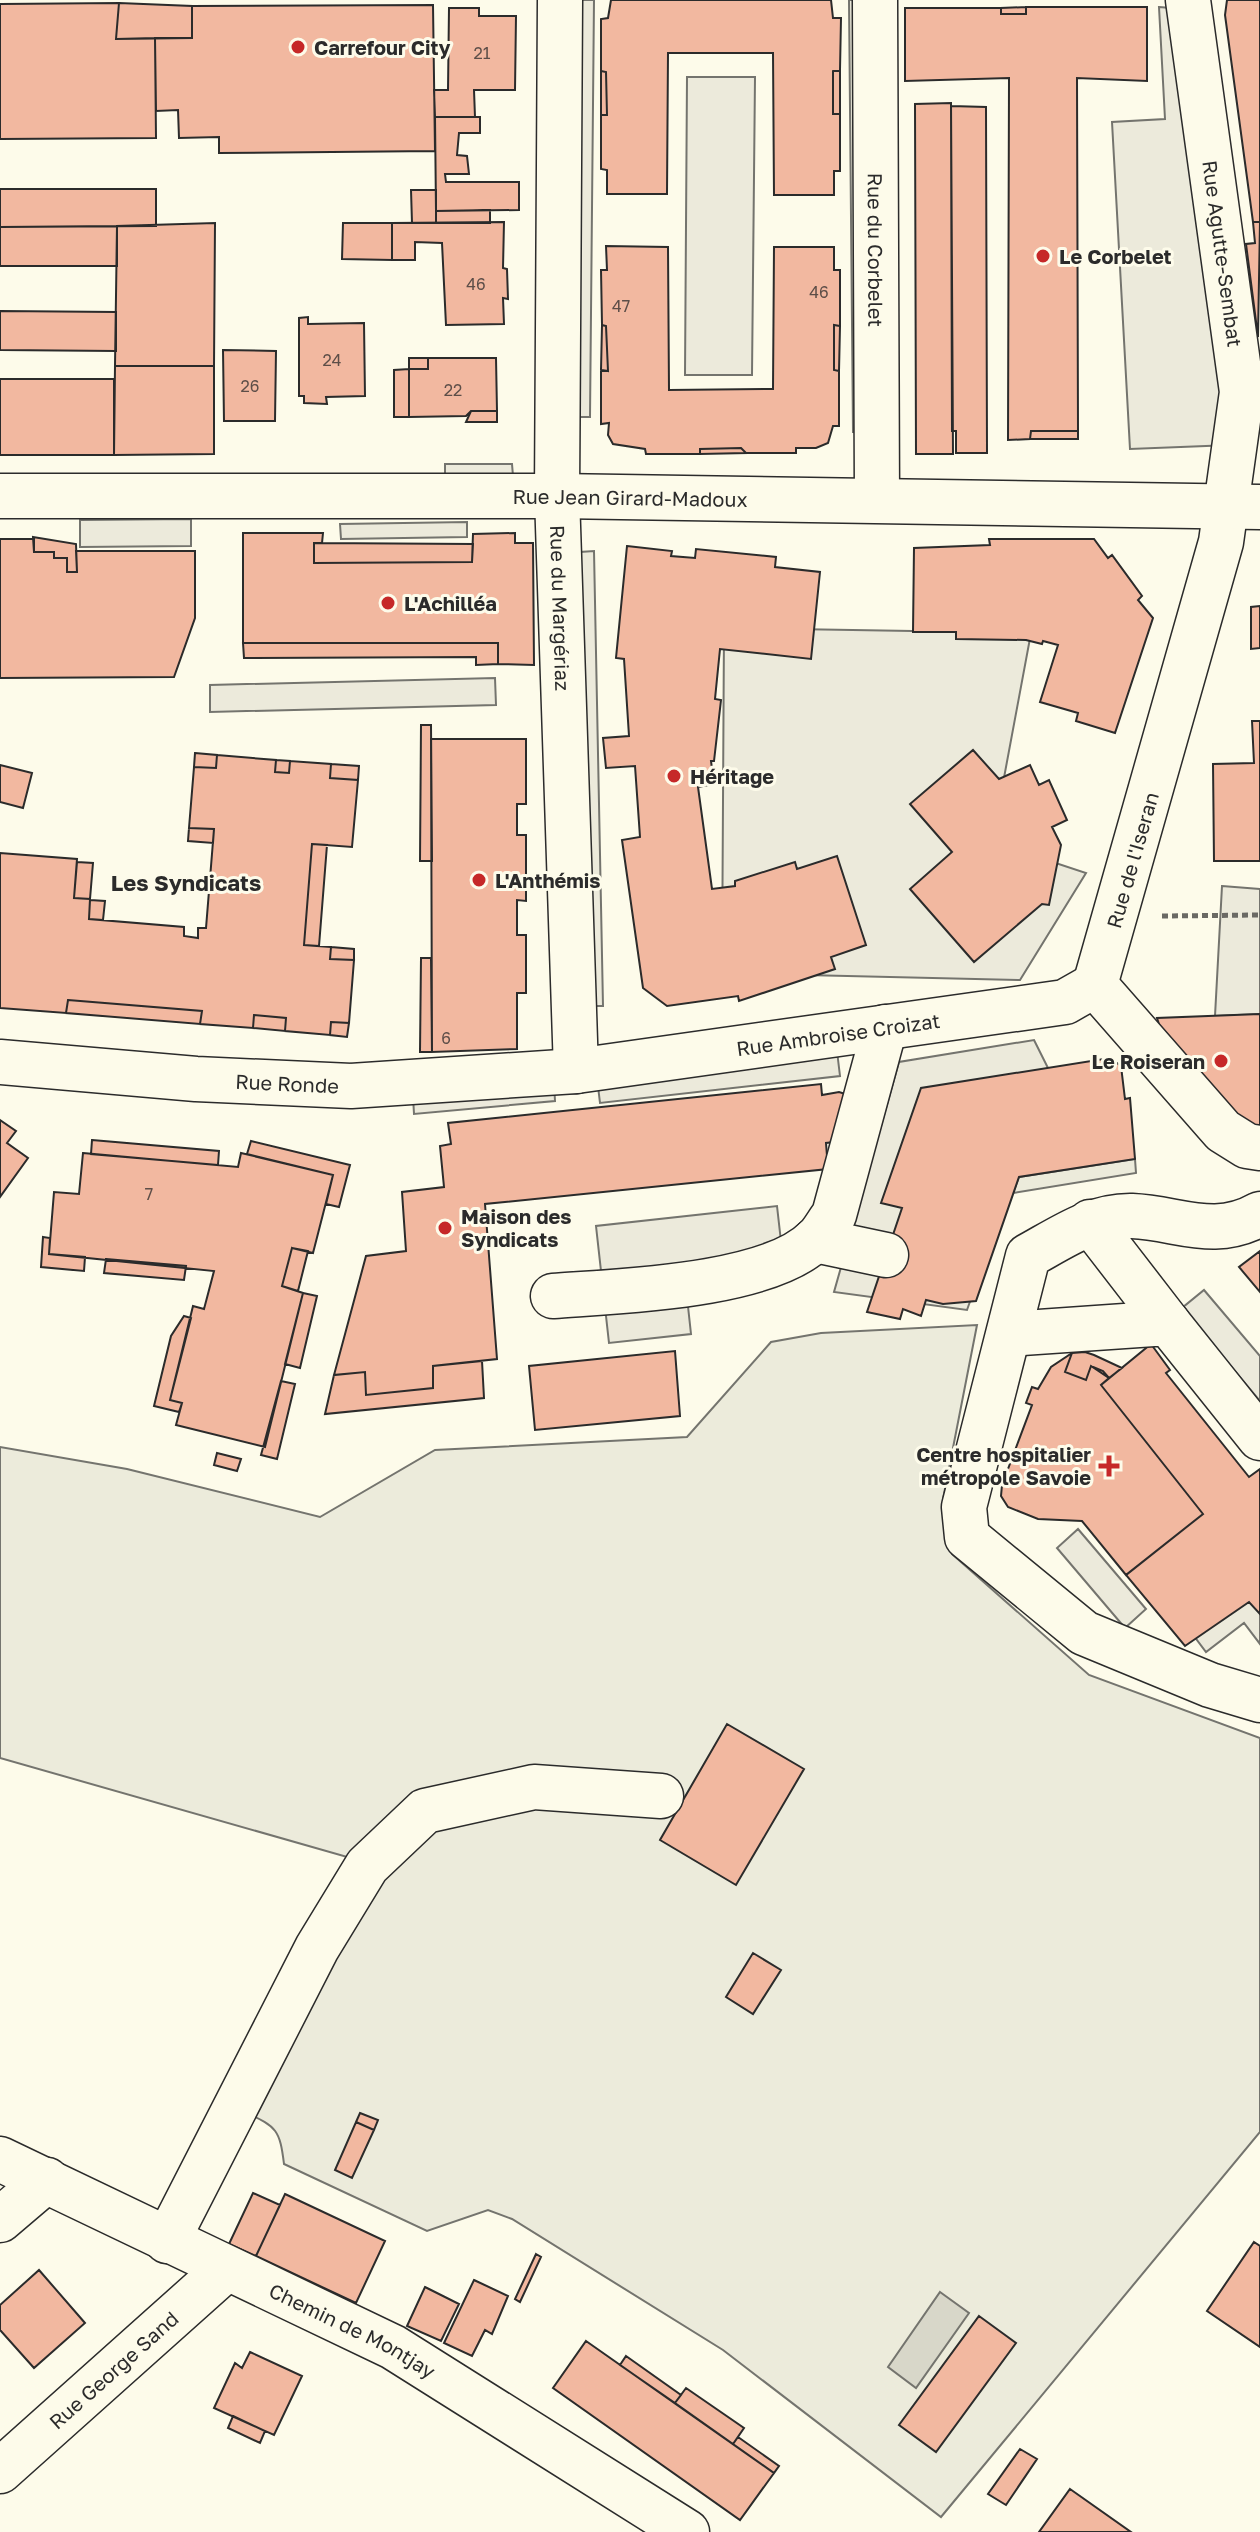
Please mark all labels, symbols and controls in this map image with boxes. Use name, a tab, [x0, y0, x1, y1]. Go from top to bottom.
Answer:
place label: Carrefour City	[314, 35, 451, 59]
marker: Carrefour City	[289, 38, 307, 56]
house number: 21	[473, 43, 491, 63]
street label: Rue Agutte-Sembat	[1198, 159, 1248, 348]
street label: Rue du Corbelet	[864, 173, 888, 327]
place label: Le Corbelet	[1059, 244, 1172, 268]
marker: Le Corbelet	[1034, 247, 1052, 265]
house number: 46	[466, 274, 486, 294]
house number: 46	[809, 282, 829, 302]
house number: 47	[612, 296, 630, 316]
house number: 24	[322, 350, 342, 370]
house number: 26	[241, 376, 259, 396]
house number: 22	[444, 380, 462, 400]
street label: Rue Jean Girard-Madoux	[512, 484, 748, 511]
street label: Rue du Margériaz	[546, 525, 575, 691]
place label: L'Achilléa	[404, 591, 497, 615]
marker: L'Achilléa	[379, 594, 397, 612]
place label: Héritage	[690, 764, 774, 788]
marker: Héritage	[665, 767, 683, 785]
street label: Rue de l'Iseran	[1101, 789, 1163, 931]
place label: L'Anthémis	[495, 868, 601, 892]
district label: Les Syndicats	[111, 869, 261, 896]
marker: L'Anthémis	[470, 871, 488, 889]
street label: Rue Ambroise Croizat	[735, 1008, 941, 1060]
house number: 6	[441, 1028, 451, 1048]
place label: Le Roiseran	[1092, 1049, 1205, 1073]
marker: Le Roiseran	[1212, 1052, 1230, 1070]
street label: Rue Ronde	[235, 1069, 339, 1097]
house number: 7	[145, 1184, 153, 1204]
place label: Maison des Syndicats	[461, 1204, 571, 1251]
marker: Maison des Syndicats	[436, 1219, 454, 1237]
place label: Centre hospitalier métropole Savoie	[916, 1442, 1091, 1489]
marker: Centre hospitalier métropole Savoie	[1098, 1455, 1120, 1477]
street label: Chemin de Montjay	[266, 2278, 440, 2383]
street label: Rue George Sand	[44, 2306, 183, 2434]

